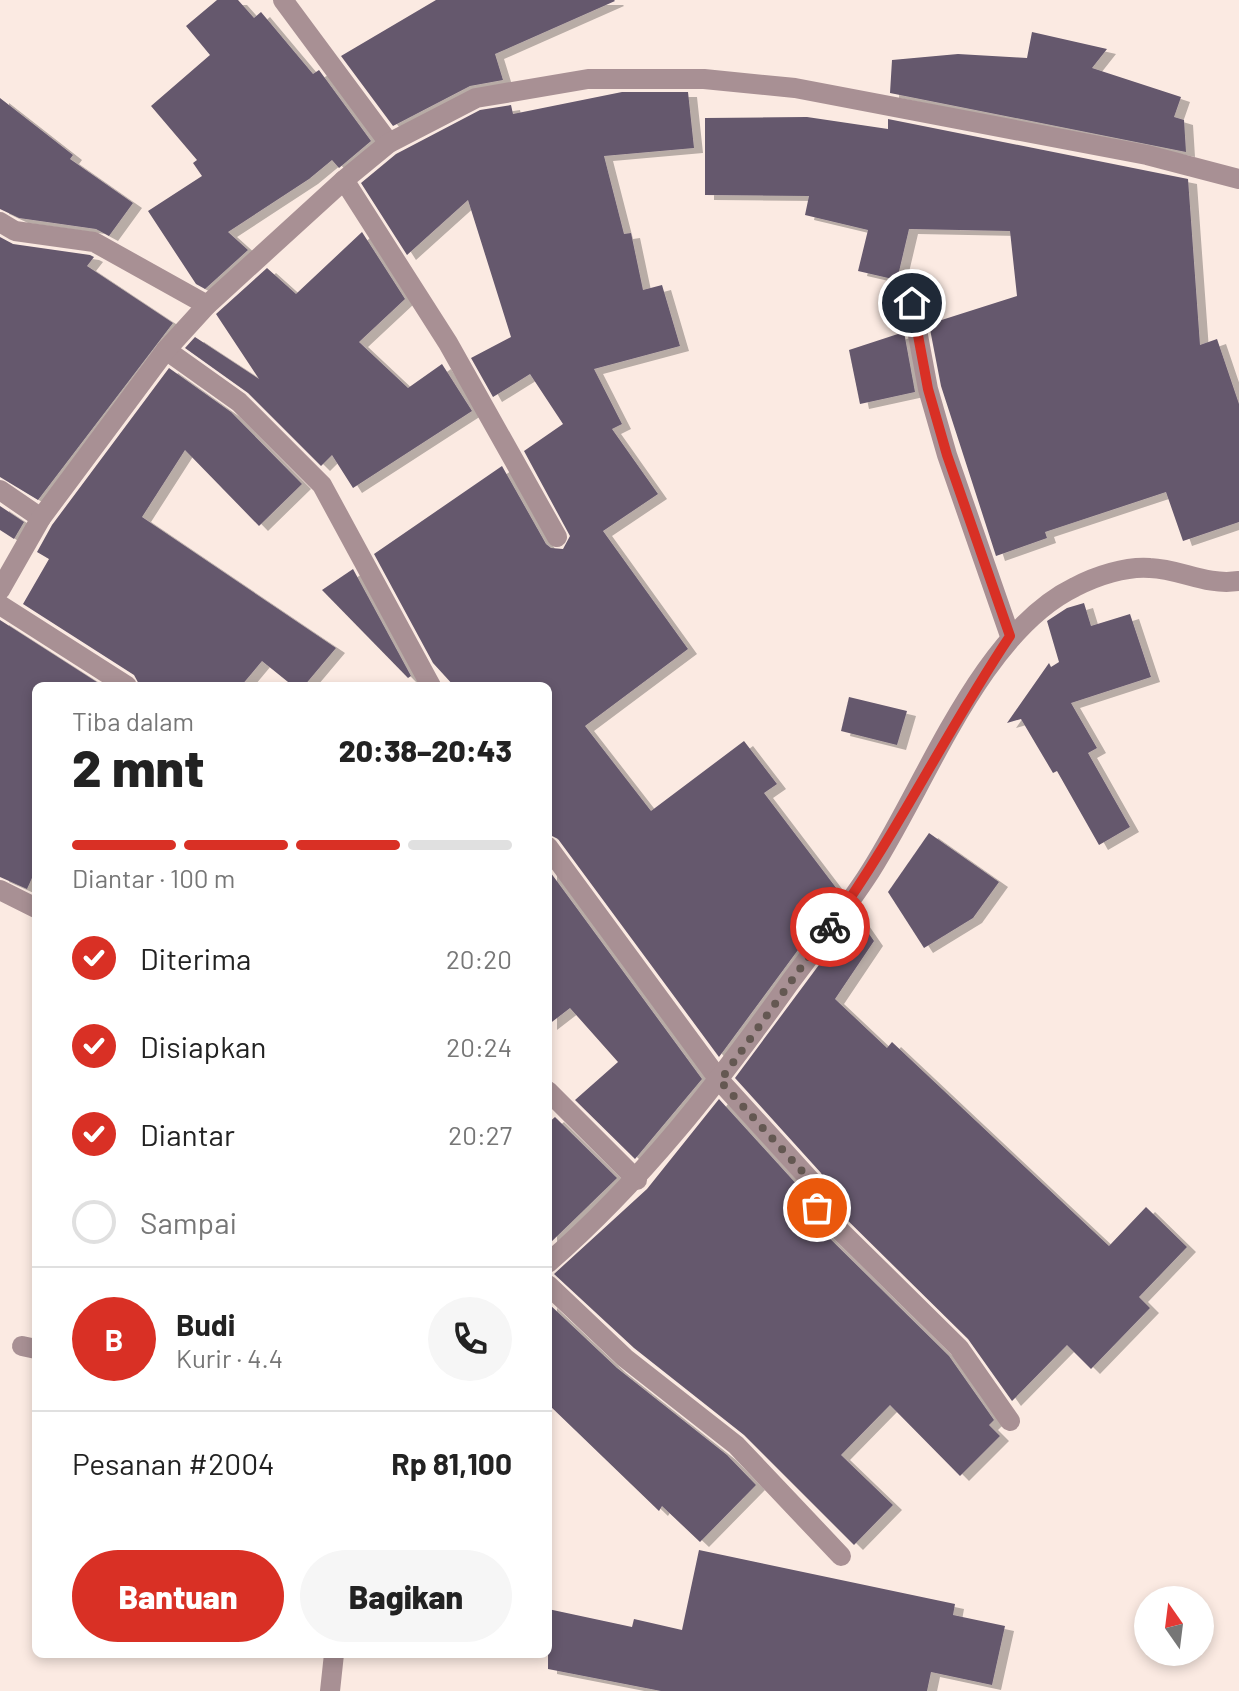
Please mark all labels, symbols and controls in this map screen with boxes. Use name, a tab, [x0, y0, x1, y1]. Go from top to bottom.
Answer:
pin	[878, 269, 946, 337]
icon: home	[890, 281, 934, 325]
text: Tiba dalam	[72, 705, 194, 736]
text: 20:38–20:43	[339, 732, 512, 768]
text: 2 mnt	[72, 735, 204, 797]
text: Diantar · 100 m	[72, 862, 235, 893]
courier	[790, 887, 870, 967]
icon: bike	[808, 905, 852, 949]
icon: check	[72, 936, 116, 980]
text: Diterima	[140, 940, 251, 976]
text: 20:20	[446, 943, 512, 974]
icon: check	[72, 1024, 116, 1068]
text: Disiapkan	[140, 1028, 266, 1064]
text: 20:24	[446, 1031, 512, 1062]
icon: check	[72, 1112, 116, 1156]
text: Diantar	[140, 1116, 235, 1152]
text: 20:27	[448, 1119, 512, 1150]
pin	[783, 1174, 851, 1242]
icon: bag	[795, 1186, 839, 1230]
text: Sampai	[140, 1204, 237, 1240]
button: phone	[428, 1297, 512, 1381]
text: Budi	[176, 1306, 235, 1342]
text: B	[105, 1321, 123, 1357]
text: Kurir · 4.4	[176, 1342, 283, 1373]
text: Pesanan #2004	[72, 1445, 275, 1481]
text: Rp 81,100	[391, 1445, 512, 1481]
button: Bantuan	[72, 1550, 284, 1642]
button: Bagikan	[300, 1550, 512, 1642]
north arrow	[1134, 1586, 1214, 1666]
map controls	[1134, 1586, 1214, 1666]

